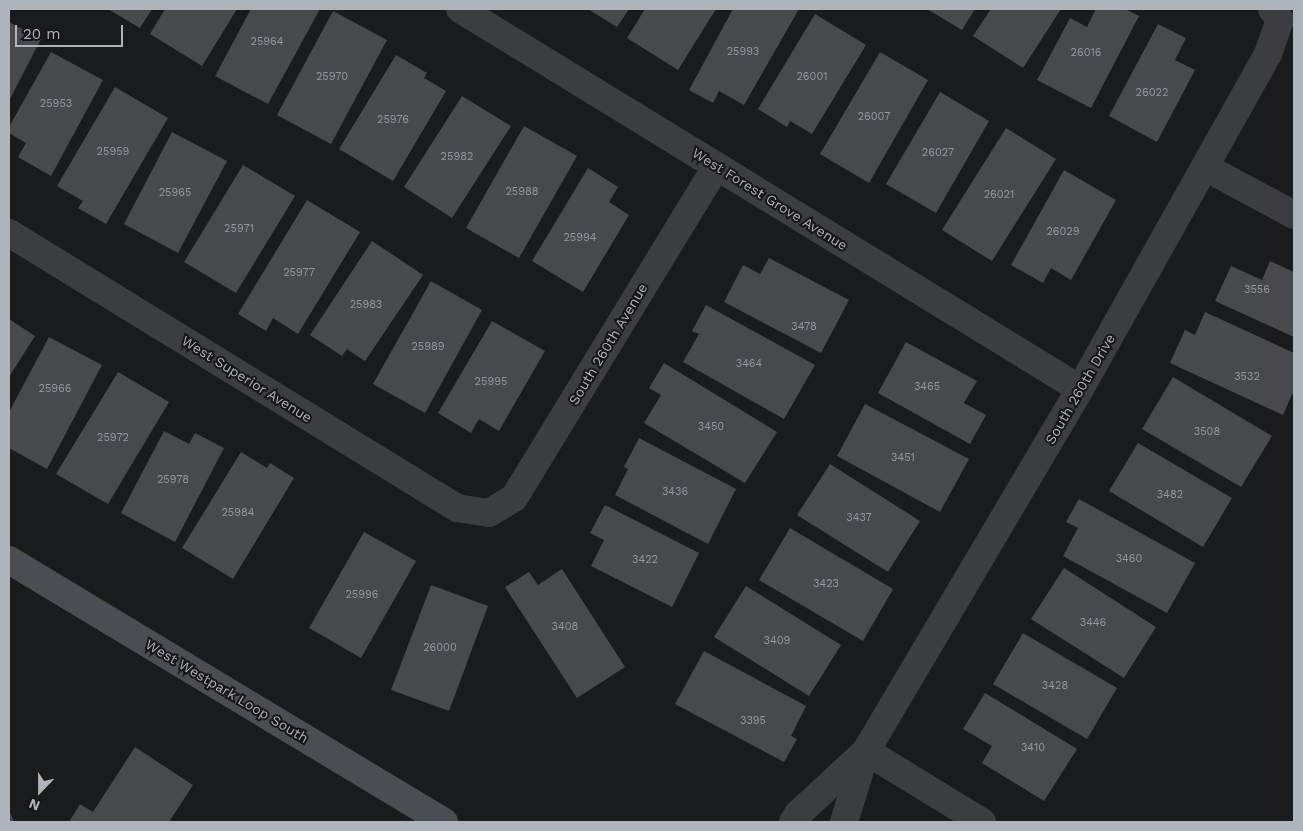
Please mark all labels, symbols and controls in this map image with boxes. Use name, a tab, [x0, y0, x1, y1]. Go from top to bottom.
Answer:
scale bar	[18, 15, 125, 47]
text: 20 m	[23, 25, 61, 43]
house number: 25964	[250, 35, 284, 49]
house number: 25993	[727, 45, 759, 59]
house number: 26016	[1071, 46, 1101, 60]
house number: 25970	[316, 70, 348, 84]
house number: 26001	[796, 70, 828, 84]
house number: 26022	[1136, 86, 1168, 100]
house number: 25953	[40, 97, 72, 111]
house number: 26007	[858, 110, 890, 124]
house number: 25976	[377, 113, 409, 127]
street label: West Forest Grove Avenue	[689, 144, 851, 254]
house number: 25959	[97, 145, 129, 159]
house number: 26027	[922, 146, 954, 160]
house number: 25982	[441, 150, 473, 164]
house number: 25988	[505, 185, 539, 199]
house number: 25965	[159, 186, 191, 200]
house number: 26021	[984, 188, 1014, 202]
house number: 25971	[224, 222, 254, 236]
house number: 26029	[1046, 225, 1080, 239]
house number: 25994	[563, 231, 597, 245]
house number: 25977	[283, 266, 315, 280]
street label: South 260th Avenue	[565, 280, 651, 408]
house number: 3556	[1244, 283, 1270, 297]
house number: 25983	[350, 298, 382, 312]
house number: 3478	[791, 320, 817, 334]
street label: South 260th Drive	[1042, 331, 1118, 447]
street label: West Superior Avenue	[178, 332, 316, 426]
house number: 25989	[411, 340, 445, 354]
house number: 3464	[736, 357, 762, 371]
house number: 3532	[1234, 370, 1260, 384]
house number: 25995	[475, 375, 507, 389]
house number: 3465	[914, 380, 940, 394]
house number: 25966	[39, 382, 71, 396]
house number: 3450	[698, 420, 724, 434]
house number: 3508	[1194, 425, 1220, 439]
house number: 25972	[97, 431, 129, 445]
house number: 3451	[891, 451, 915, 465]
house number: 25978	[157, 473, 189, 487]
house number: 3436	[662, 485, 688, 499]
house number: 3482	[1157, 488, 1183, 502]
house number: 25984	[221, 506, 255, 520]
house number: 3437	[846, 511, 872, 525]
house number: 3460	[1116, 552, 1142, 566]
house number: 3422	[632, 553, 658, 567]
house number: 3423	[813, 577, 839, 591]
house number: 25996	[345, 588, 379, 602]
house number: 3446	[1080, 616, 1106, 630]
house number: 3408	[552, 620, 578, 634]
house number: 3409	[764, 634, 790, 648]
street label: West Westpark Loop South	[142, 636, 312, 746]
house number: 26000	[423, 641, 457, 655]
house number: 3428	[1042, 679, 1068, 693]
house number: 3395	[740, 714, 766, 728]
house number: 3410	[1021, 741, 1045, 755]
north arrow	[15, 766, 65, 816]
text: N	[27, 796, 42, 814]

